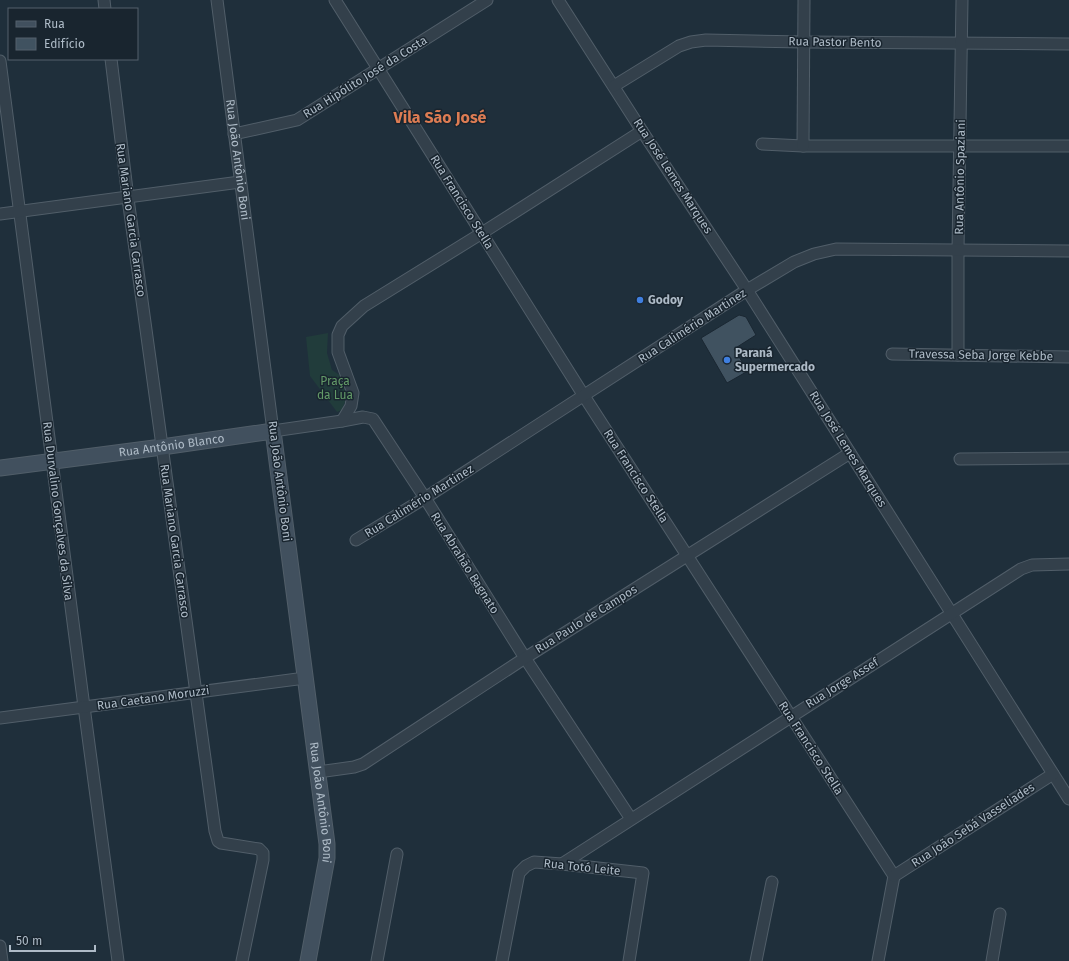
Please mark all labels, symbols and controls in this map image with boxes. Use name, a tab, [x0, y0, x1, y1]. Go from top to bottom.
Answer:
legend	[8, 8, 138, 60]
text: Rua	[44, 17, 65, 31]
street label: Rua Hipólito José da Costa	[300, 33, 430, 121]
street label: Rua Pastor Bento	[788, 34, 882, 50]
text: Edifício	[44, 37, 85, 51]
street label: Rua João Antônio Boni	[223, 98, 253, 221]
district label: Vila São José	[393, 108, 487, 127]
street label: Rua José Lemes Marques	[631, 116, 716, 236]
street label: Rua Antônio Spaziani	[952, 119, 968, 235]
street label: Rua Mariano Garcia Carrasco	[113, 142, 149, 298]
street label: Rua Francisco Stella	[427, 152, 497, 252]
street label: Rua Calimério Martinez	[635, 286, 749, 366]
place label: Godoy	[648, 293, 684, 307]
marker: Godoy	[635, 295, 645, 305]
place label: Paraná Supermercado	[735, 346, 815, 374]
street label: Travessa Seba Jorge Kebbe	[909, 347, 1053, 363]
marker: Paraná Supermercado	[722, 355, 732, 365]
park label: Praça da Lua	[317, 374, 353, 402]
street label: Rua José Lemes Marques	[807, 388, 890, 510]
street label: Rua João Antônio Boni	[266, 420, 294, 542]
street label: Rua Durvalino Gonçalves da Silva	[40, 421, 76, 601]
street label: Rua Francisco Stella	[601, 427, 671, 525]
street label: Rua Antônio Blanco	[118, 431, 225, 460]
street label: Rua Calimério Martinez	[362, 462, 476, 540]
street label: Rua Mariano Garcia Carrasco	[157, 463, 193, 619]
street label: Rua Abrahão Bagnato	[428, 510, 502, 616]
street label: Rua Paulo de Campos	[532, 582, 640, 656]
street label: Rua Jorge Assef	[803, 654, 882, 711]
street label: Rua Caetano Moruzzi	[96, 683, 210, 713]
street label: Rua Francisco Stella	[776, 699, 846, 797]
street label: Rua João Antônio Boni	[307, 741, 334, 864]
street label: Rua João Sebá Vasseliades	[909, 780, 1038, 870]
street label: Rua Totó Leite	[543, 856, 621, 878]
scale bar	[10, 927, 95, 953]
text: 50 m	[16, 934, 42, 948]

